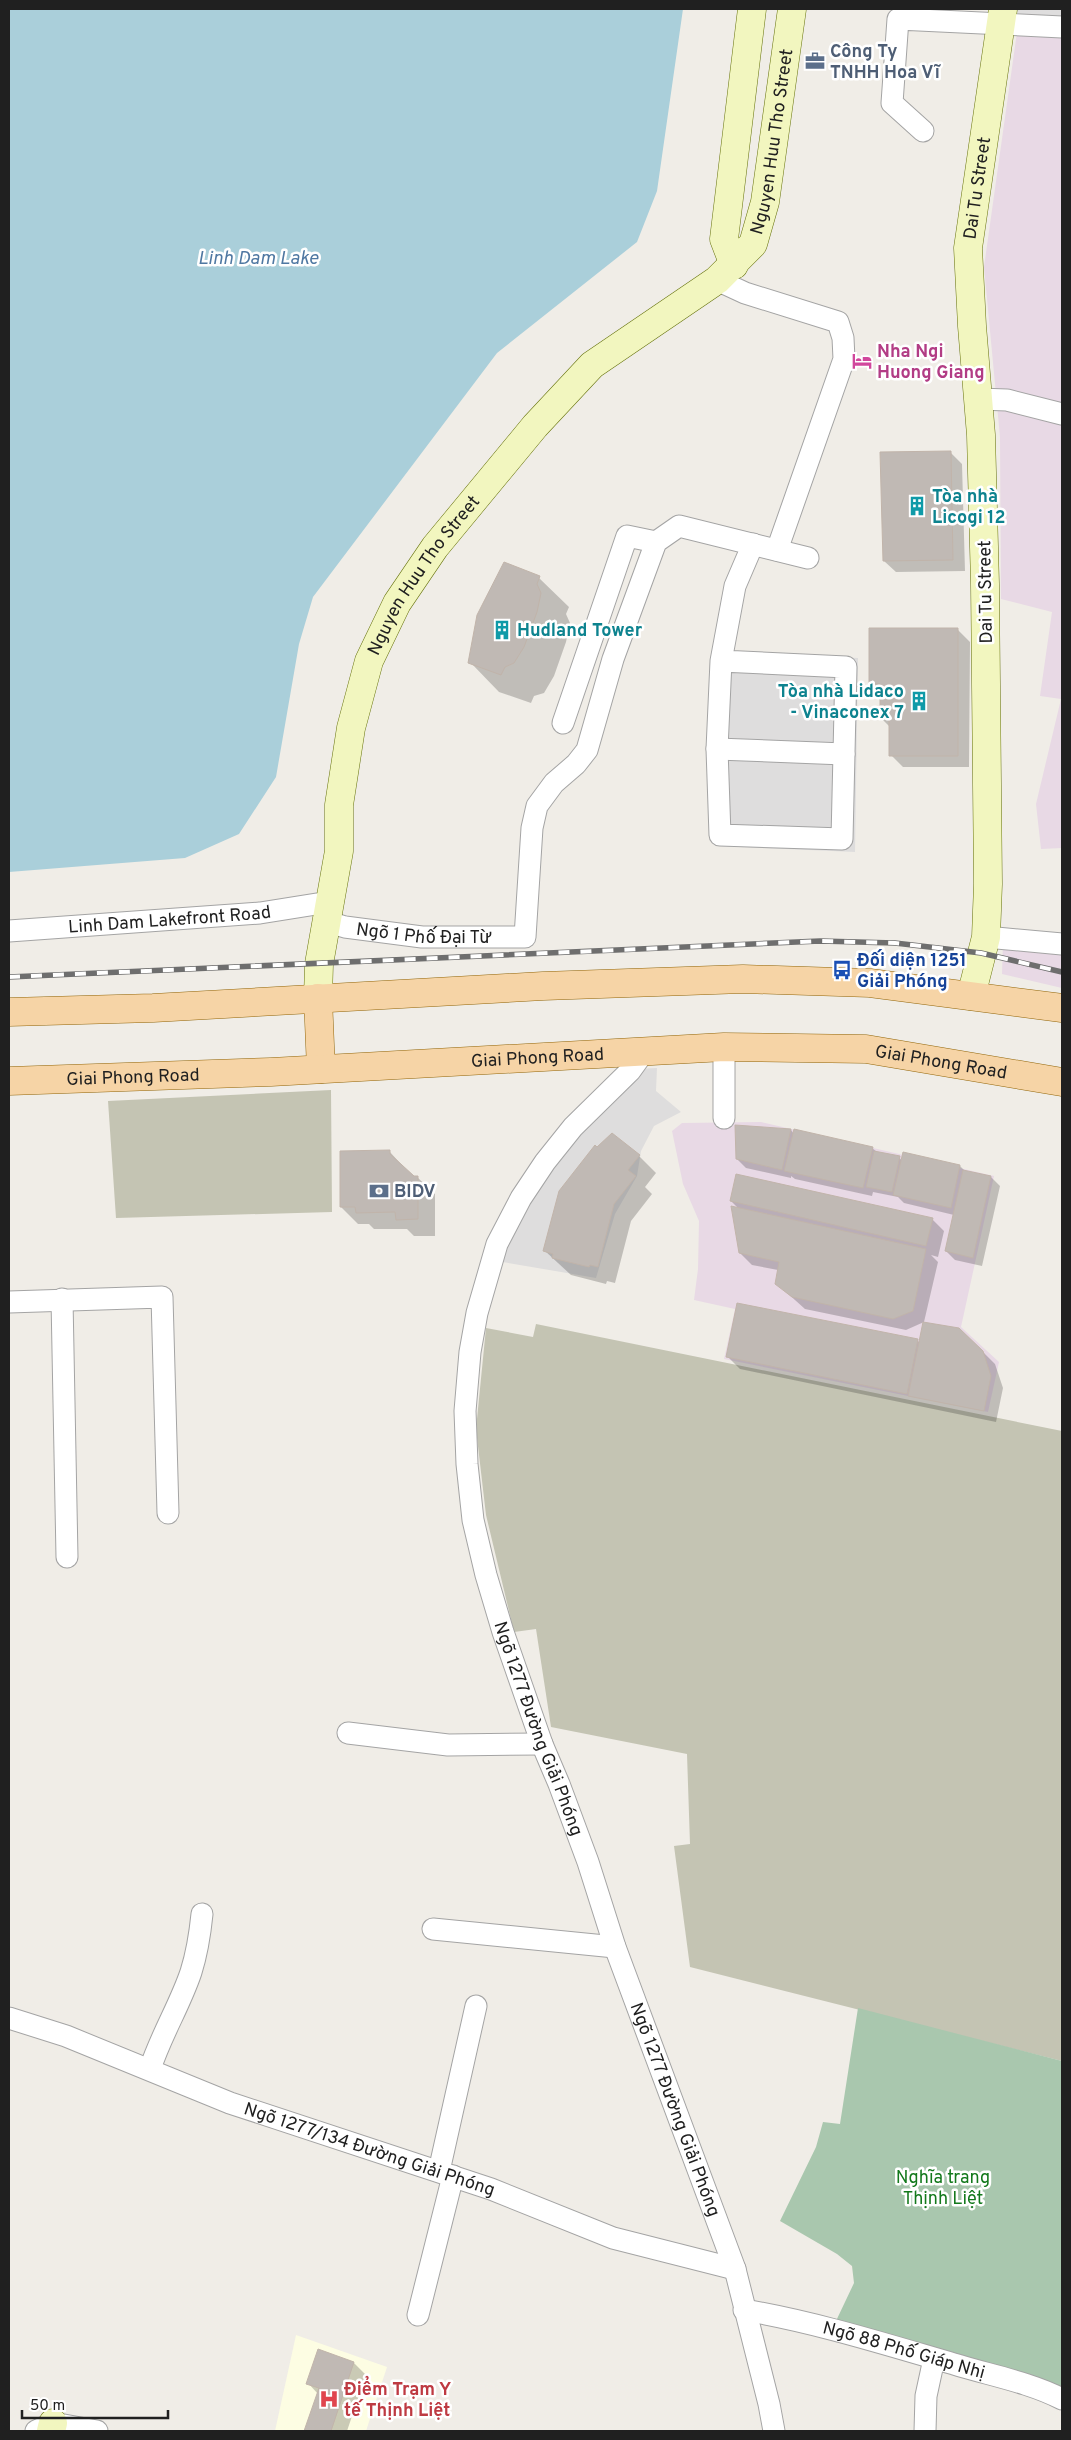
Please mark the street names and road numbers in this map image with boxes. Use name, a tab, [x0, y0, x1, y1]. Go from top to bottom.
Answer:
street label: Nguyen Huu Tho Street	[746, 47, 799, 238]
street label: Dai Tu Street	[959, 136, 997, 241]
street label: Nguyen Huu Tho Street	[363, 491, 486, 660]
street label: Dai Tu Street	[974, 540, 999, 644]
street label: Linh Dam Lakefront Road	[67, 901, 273, 940]
street label: Ngõ 1 Phố Đại Từ	[355, 919, 492, 950]
street label: Giai Phong Road	[873, 1041, 1009, 1086]
street label: Giai Phong Road	[470, 1044, 605, 1074]
street label: Giai Phong Road	[66, 1064, 200, 1092]
street label: Ngõ 1277 Đường Giải Phóng	[488, 1619, 587, 1839]
street label: Ngõ 1277 Đường Giải Phóng	[624, 2000, 725, 2220]
street label: Ngõ 1277/134 Đường Giải Phóng	[241, 2098, 498, 2203]
street label: Ngõ 88 Phố Giáp Nhị	[820, 2317, 987, 2385]

